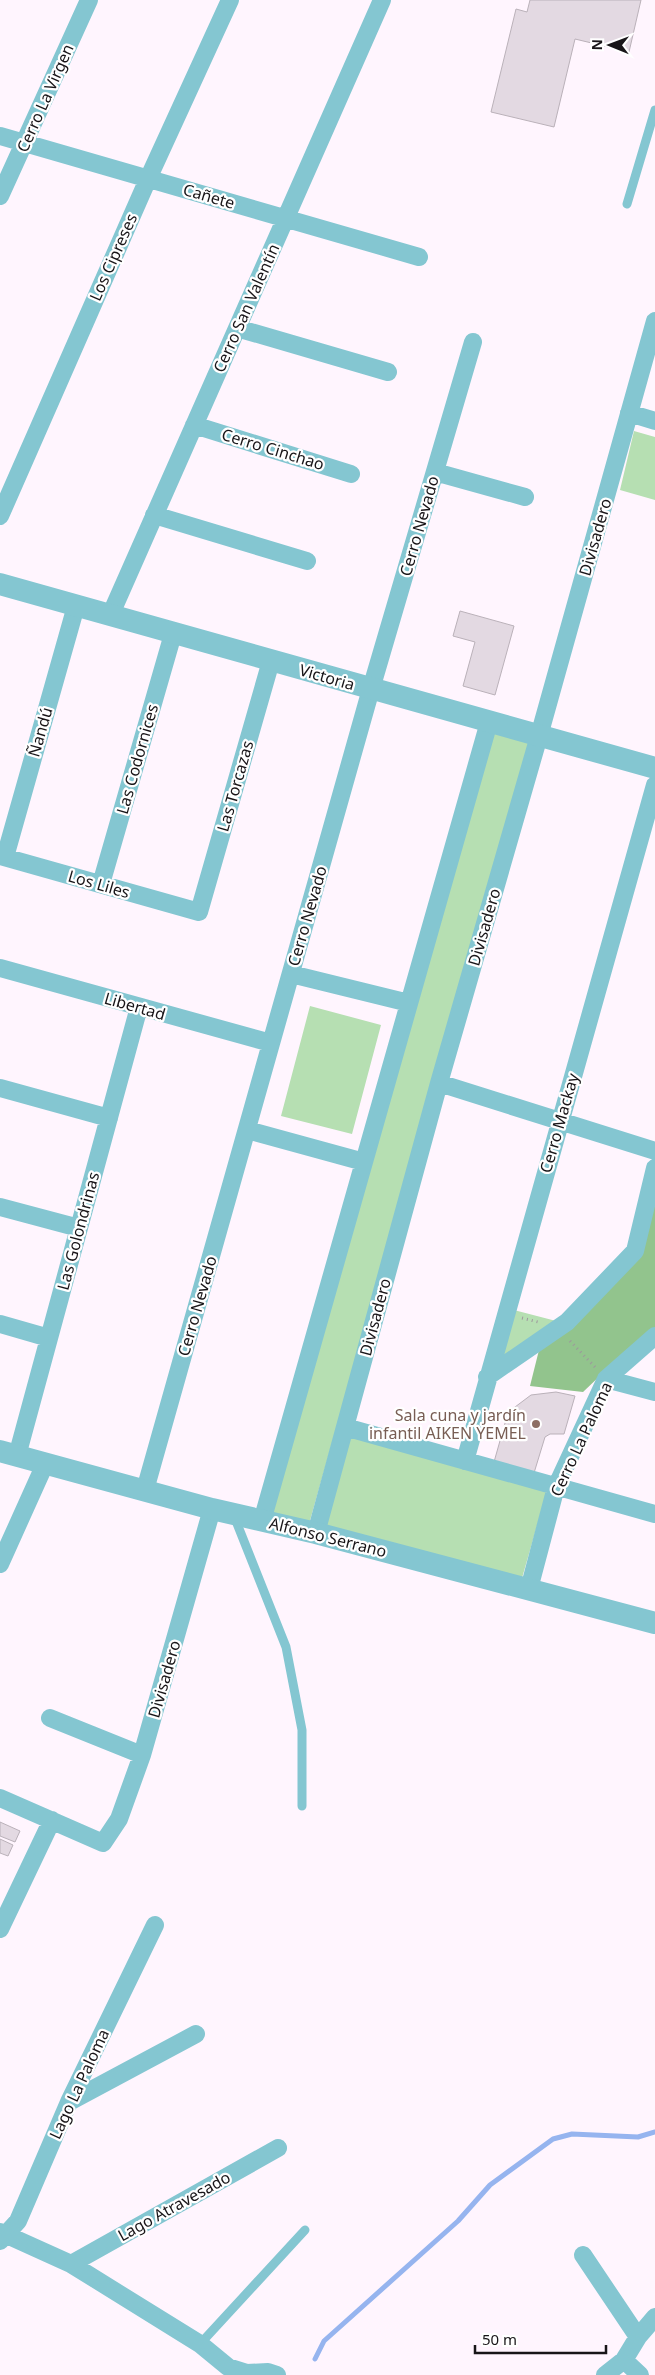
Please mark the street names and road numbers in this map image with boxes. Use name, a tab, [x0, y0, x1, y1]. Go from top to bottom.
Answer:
street label: Cerro La Virgen	[11, 40, 79, 156]
street label: Cañete	[181, 178, 237, 214]
street label: Los Cipreses	[84, 210, 142, 304]
street label: Cerro San Valentín	[208, 240, 284, 376]
street label: Cerro Cinchao	[219, 423, 327, 475]
street label: Cerro Nevado	[394, 473, 444, 579]
street label: Divisadero	[573, 496, 617, 578]
street label: Victoria	[297, 659, 357, 695]
street label: Las Codornices	[111, 701, 163, 817]
street label: Ñandú	[22, 705, 58, 759]
street label: Las Torcazas	[212, 738, 258, 834]
street label: Cerro Nevado	[282, 863, 332, 969]
street label: Los Liles	[66, 865, 132, 903]
street label: Divisadero	[462, 886, 506, 968]
street label: Libertad	[102, 987, 168, 1025]
street label: Cerro Mackay	[534, 1070, 584, 1175]
street label: Las Golondrinas	[52, 1170, 104, 1292]
street label: Cerro Nevado	[172, 1253, 222, 1359]
street label: Divisadero	[354, 1276, 396, 1358]
street label: Cerro La Paloma	[545, 1378, 617, 1500]
street label: Alfonso Serrano	[267, 1512, 389, 1562]
street label: Divisadero	[142, 1638, 186, 1720]
street label: Lago La Paloma	[44, 2025, 114, 2143]
street label: Lago Atravesado	[114, 2166, 234, 2246]

